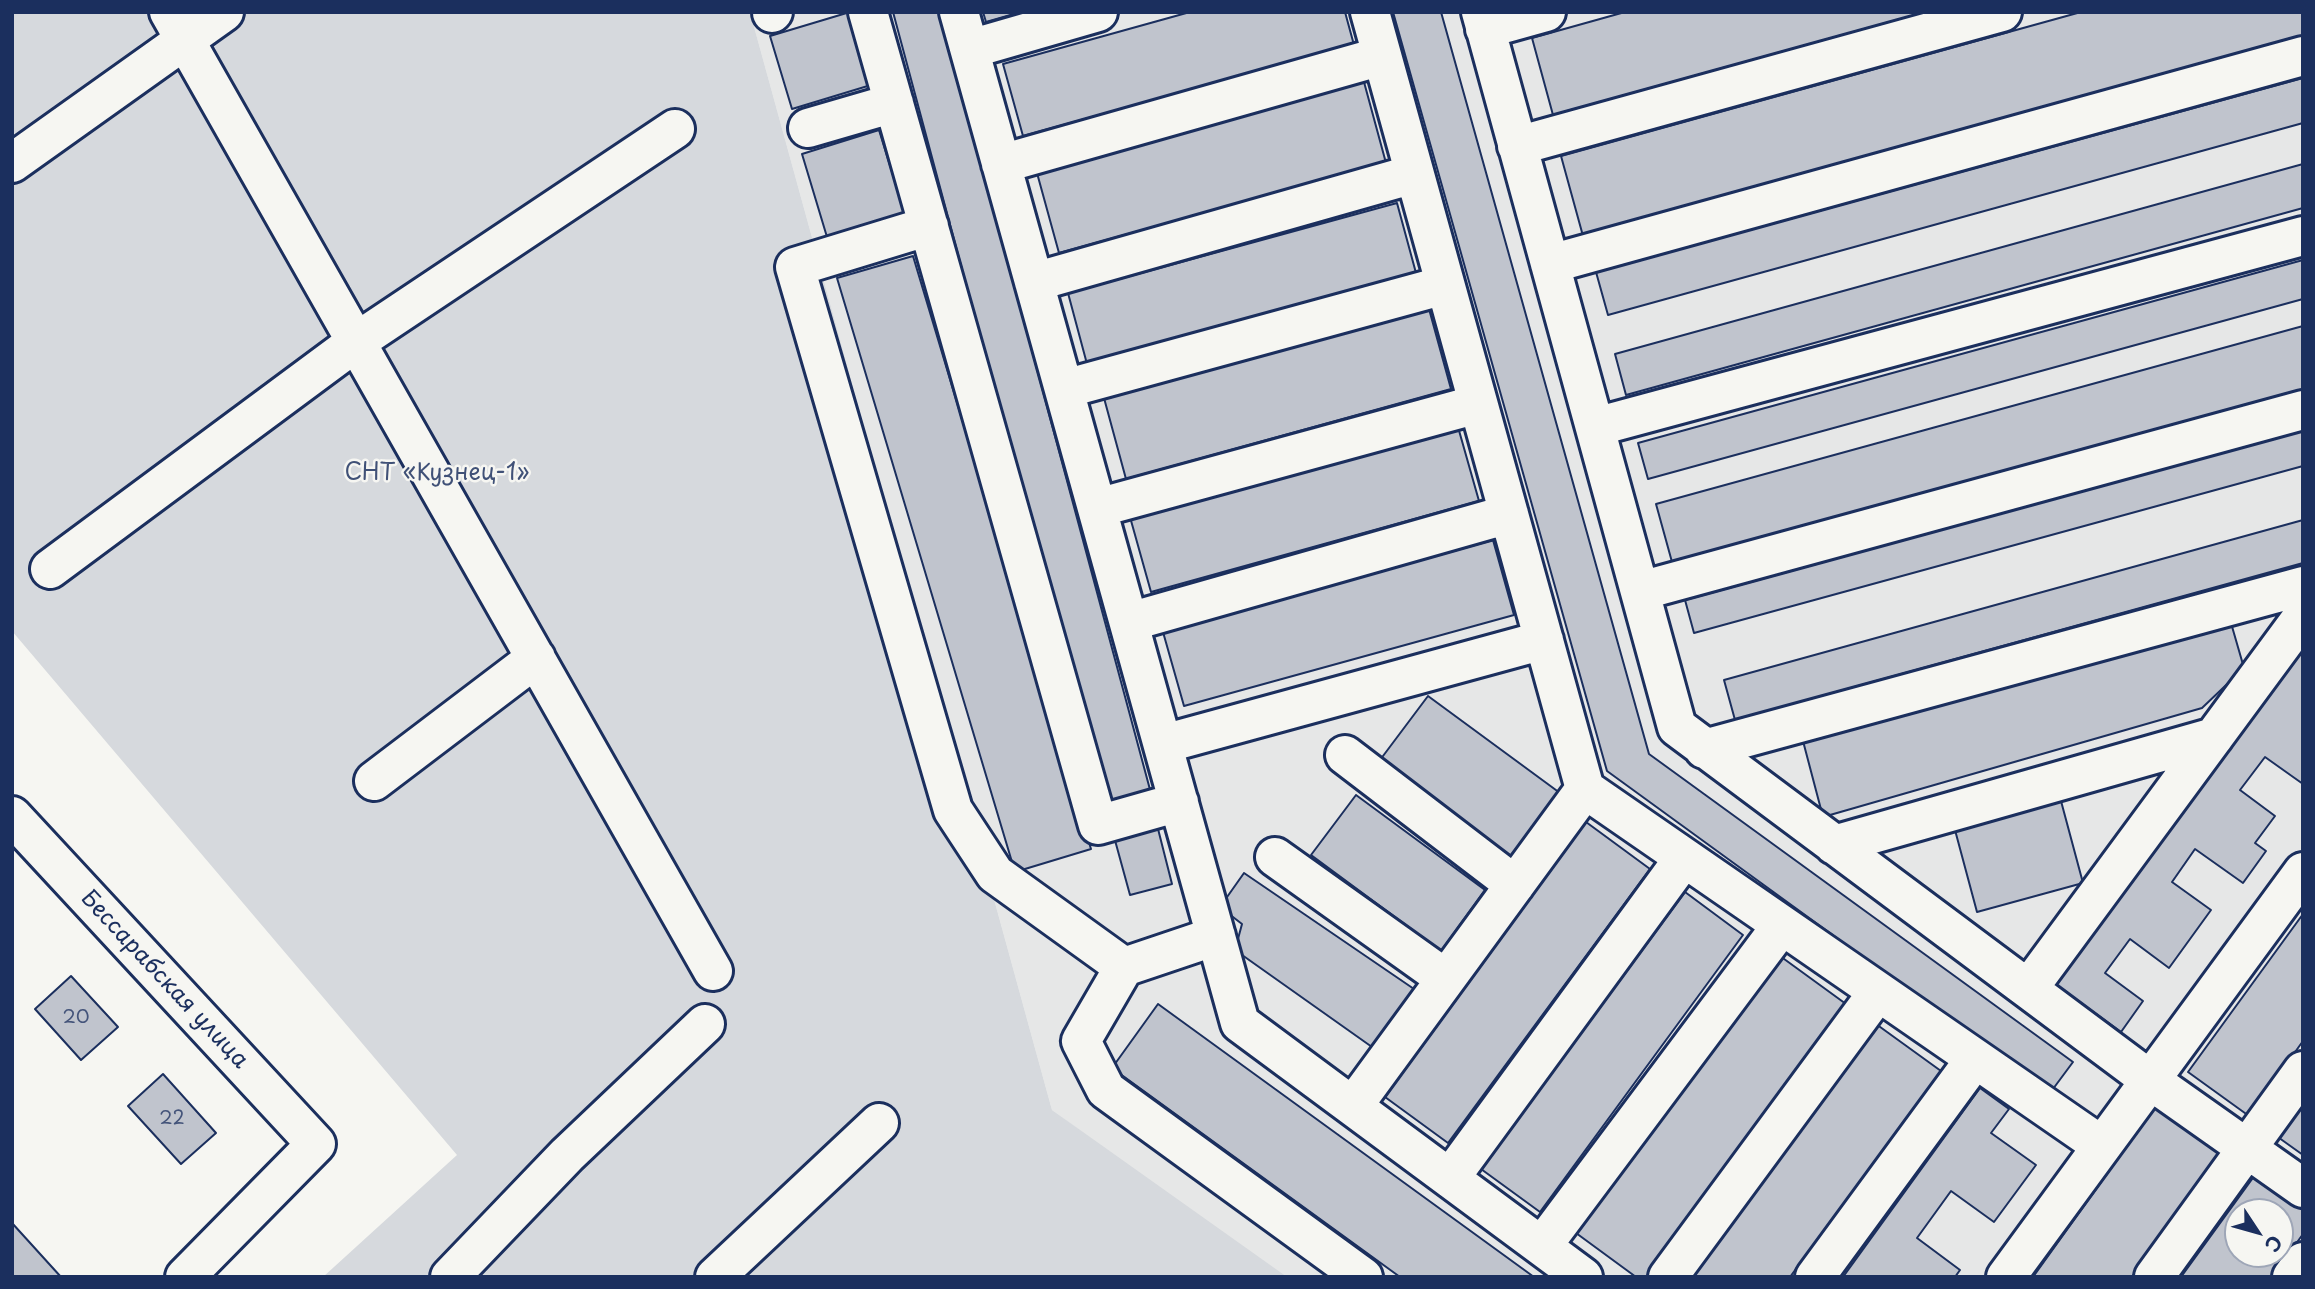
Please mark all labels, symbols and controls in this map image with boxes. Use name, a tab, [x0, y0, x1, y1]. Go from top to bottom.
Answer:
park label: СНТ «Кузнец-1»	[344, 460, 530, 488]
street label: Бессарабская улица	[74, 885, 254, 1075]
house number: 20	[62, 1007, 90, 1029]
house number: 22	[159, 1108, 185, 1130]
north arrow	[2224, 1198, 2294, 1268]
text: С	[2259, 1230, 2290, 1258]

